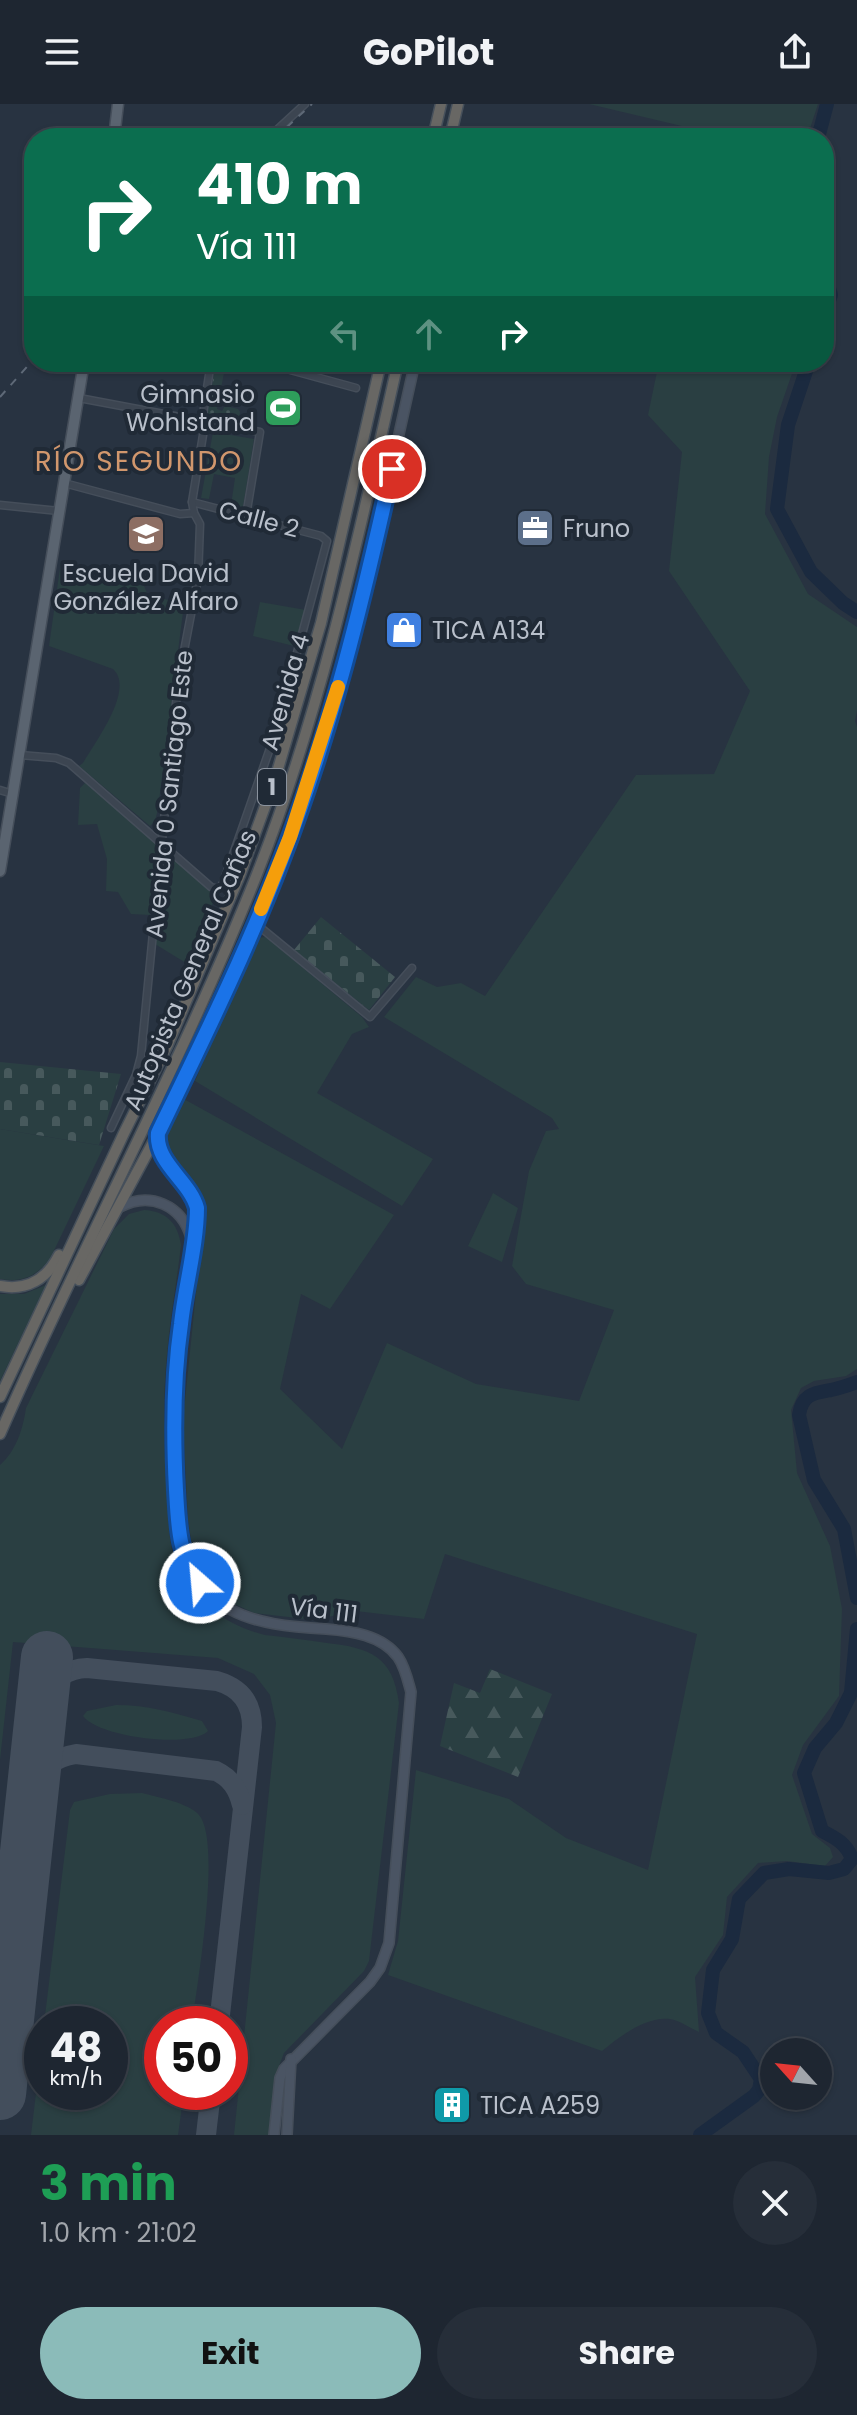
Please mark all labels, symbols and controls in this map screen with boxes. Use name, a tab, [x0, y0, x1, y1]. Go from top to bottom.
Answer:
text: GoPilot	[363, 27, 494, 78]
icon: menu	[40, 30, 84, 74]
icon: share	[773, 30, 817, 74]
text: 410 m	[196, 145, 363, 224]
icon: right	[64, 160, 168, 264]
text: Vía 111	[196, 221, 298, 272]
icon: left	[323, 312, 367, 356]
icon: ahead	[407, 312, 451, 356]
icon: right	[491, 312, 535, 356]
place label: Gimnasio Wohlstand	[126, 378, 255, 439]
sports icon: Gimnasio Wohlstand	[262, 387, 304, 429]
pin	[358, 435, 426, 503]
district label: RÍO SEGUNDO	[35, 442, 243, 481]
icon: arrive	[370, 447, 414, 491]
street label: Calle 2	[215, 492, 303, 546]
office icon: Fruno	[514, 507, 556, 549]
place label: Fruno	[563, 512, 630, 545]
school or university icon: Escuela David González Alfaro	[125, 513, 167, 555]
place label: Escuela David González Alfaro	[53, 557, 239, 618]
shop icon: TICA A134	[383, 609, 425, 651]
place label: TICA A134	[432, 614, 545, 647]
street label: Avenida 4	[253, 630, 317, 754]
street label: Avenida 0 Santiago Este	[137, 649, 201, 939]
road number: 1	[258, 769, 286, 805]
street label: Autopista General Cañas	[116, 825, 264, 1115]
position arrow	[158, 1541, 242, 1625]
street label: Vía 111	[288, 1589, 360, 1631]
speed limit sign: 50	[144, 2006, 248, 2110]
text: 48	[49, 2020, 102, 2076]
north arrow	[760, 2038, 832, 2110]
map controls	[760, 2038, 832, 2110]
text: km/h	[49, 2064, 103, 2092]
building icon: TICA A259	[431, 2084, 473, 2126]
place label: TICA A259	[480, 2089, 600, 2122]
text: 3 min	[40, 2150, 177, 2217]
button: close	[733, 2161, 817, 2245]
text: 1.0 km · 21:02	[40, 2215, 197, 2251]
button: Exit	[40, 2307, 421, 2399]
button: Share	[437, 2307, 817, 2399]

